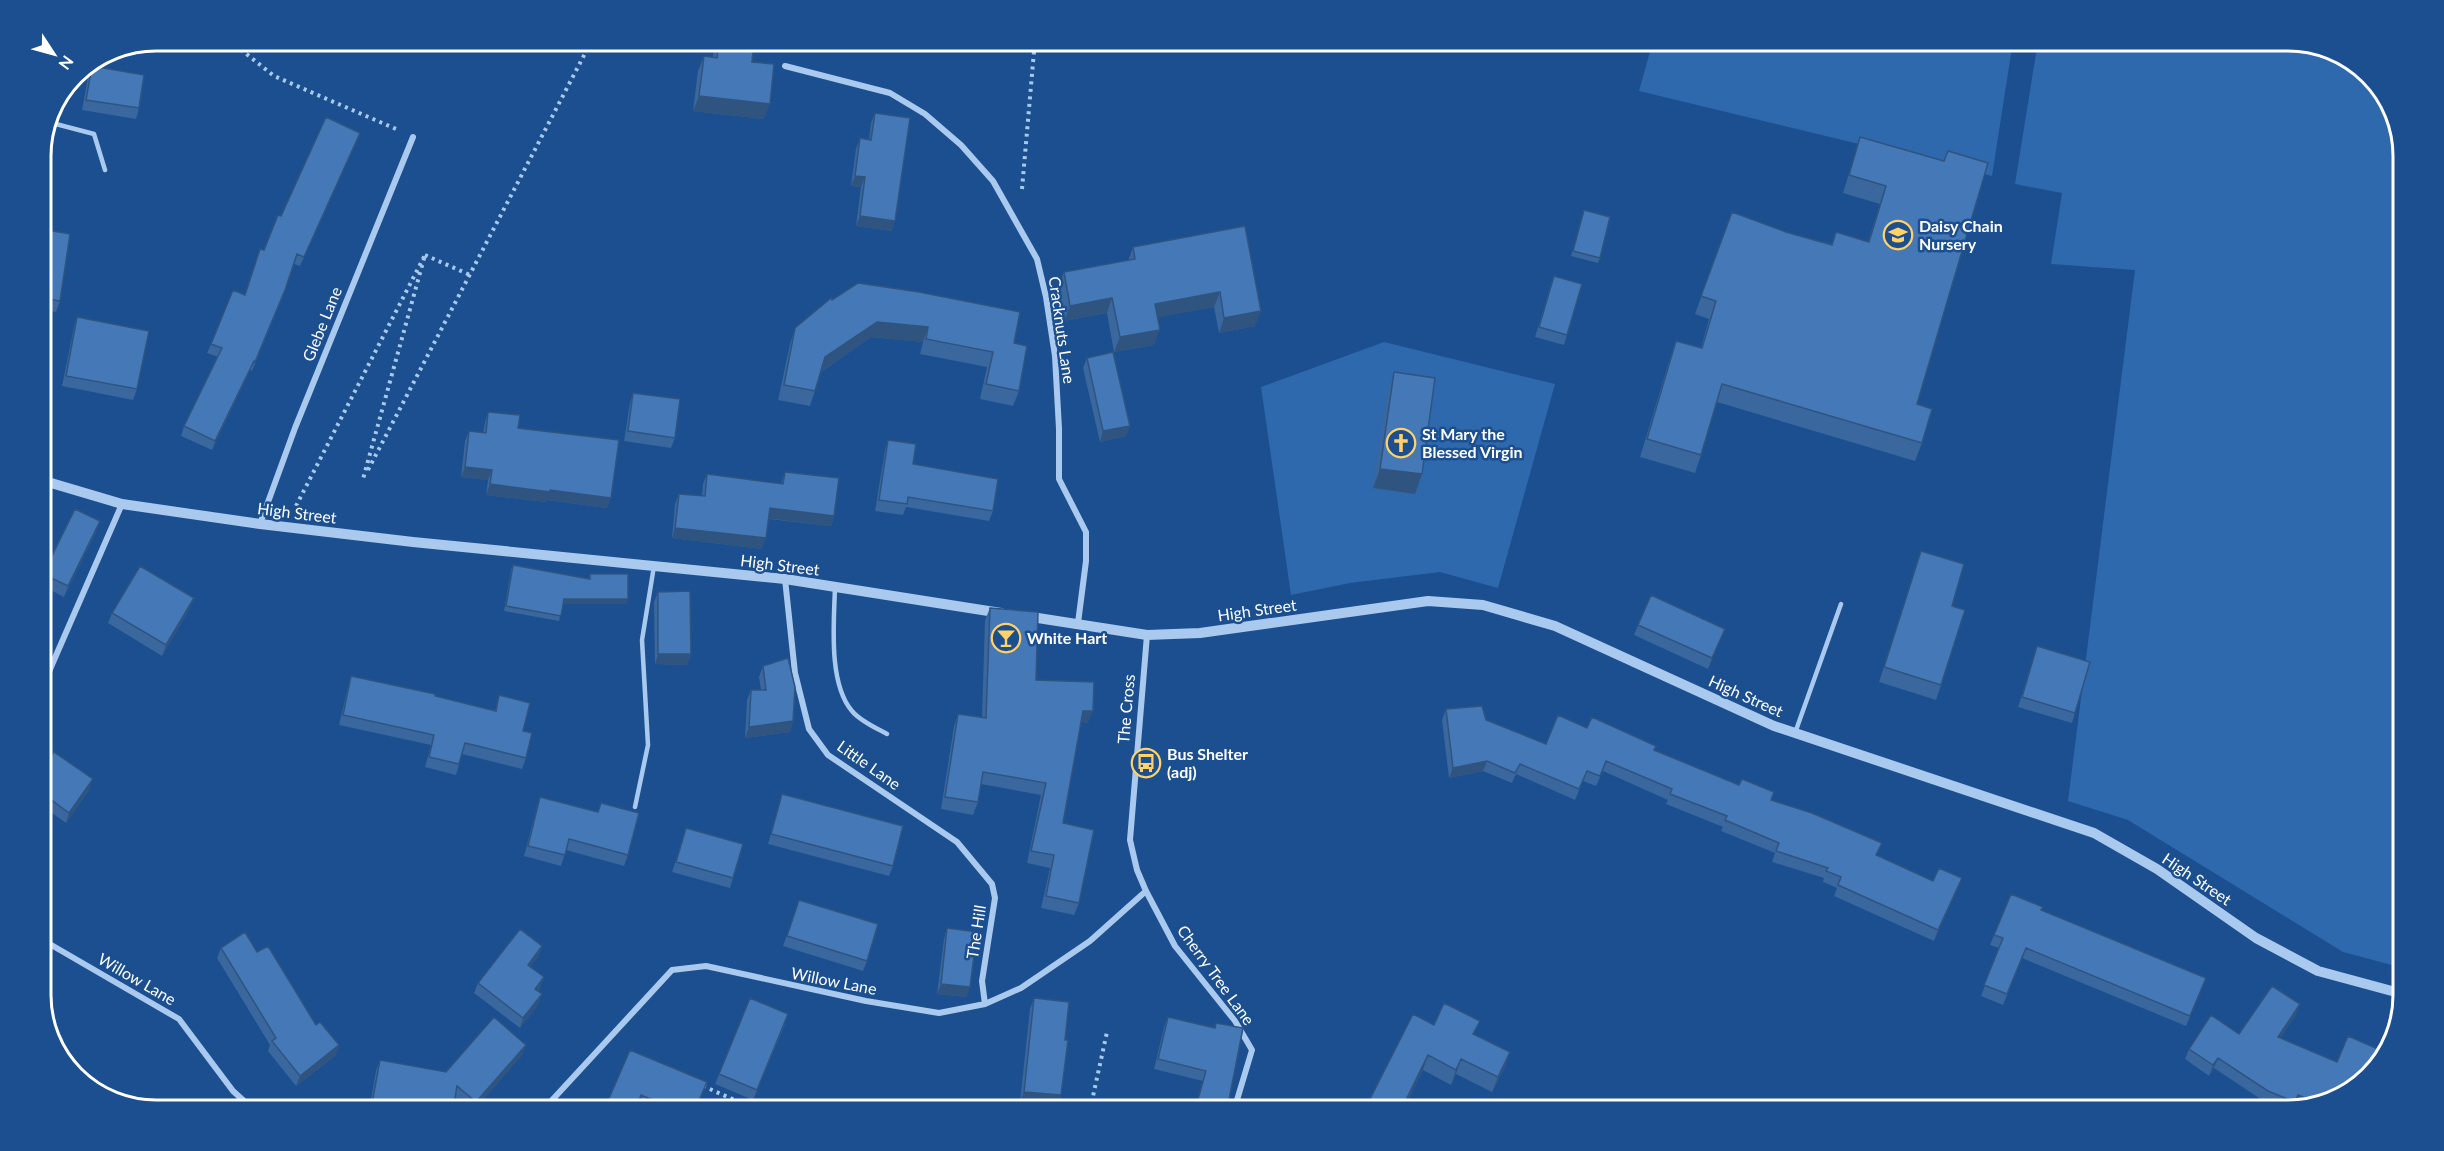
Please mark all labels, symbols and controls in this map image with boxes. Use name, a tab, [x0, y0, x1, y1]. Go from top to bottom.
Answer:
north arrow	[24, 24, 84, 84]
text: N	[55, 53, 78, 74]
place label: Daisy Chain Nursery	[1919, 216, 2003, 253]
school or university icon: Daisy Chain Nursery	[1882, 219, 1914, 251]
street label: Cracknuts Lane	[1046, 275, 1079, 385]
street label: Glebe Lane	[298, 284, 345, 364]
place label: St Mary the Blessed Virgin	[1422, 424, 1523, 461]
church icon: St Mary the Blessed Virgin	[1385, 427, 1417, 459]
street label: High Street	[256, 498, 338, 527]
street label: High Street	[739, 550, 821, 579]
street label: High Street	[1216, 595, 1298, 624]
bar icon: White Hart	[990, 622, 1022, 654]
place label: White Hart	[1027, 628, 1107, 647]
street label: High Street	[1706, 671, 1787, 720]
street label: The Cross	[1113, 673, 1138, 745]
street label: Little Lane	[834, 736, 905, 793]
place label: Bus Shelter (adj)	[1167, 744, 1248, 781]
bus stop icon: Bus Shelter (adj)	[1130, 747, 1162, 779]
street label: High Street	[2159, 849, 2236, 909]
street label: The Hill	[962, 904, 989, 960]
street label: Cherry Tree Lane	[1174, 921, 1259, 1028]
street label: Willow Lane	[95, 949, 180, 1008]
street label: Willow Lane	[790, 963, 878, 998]

